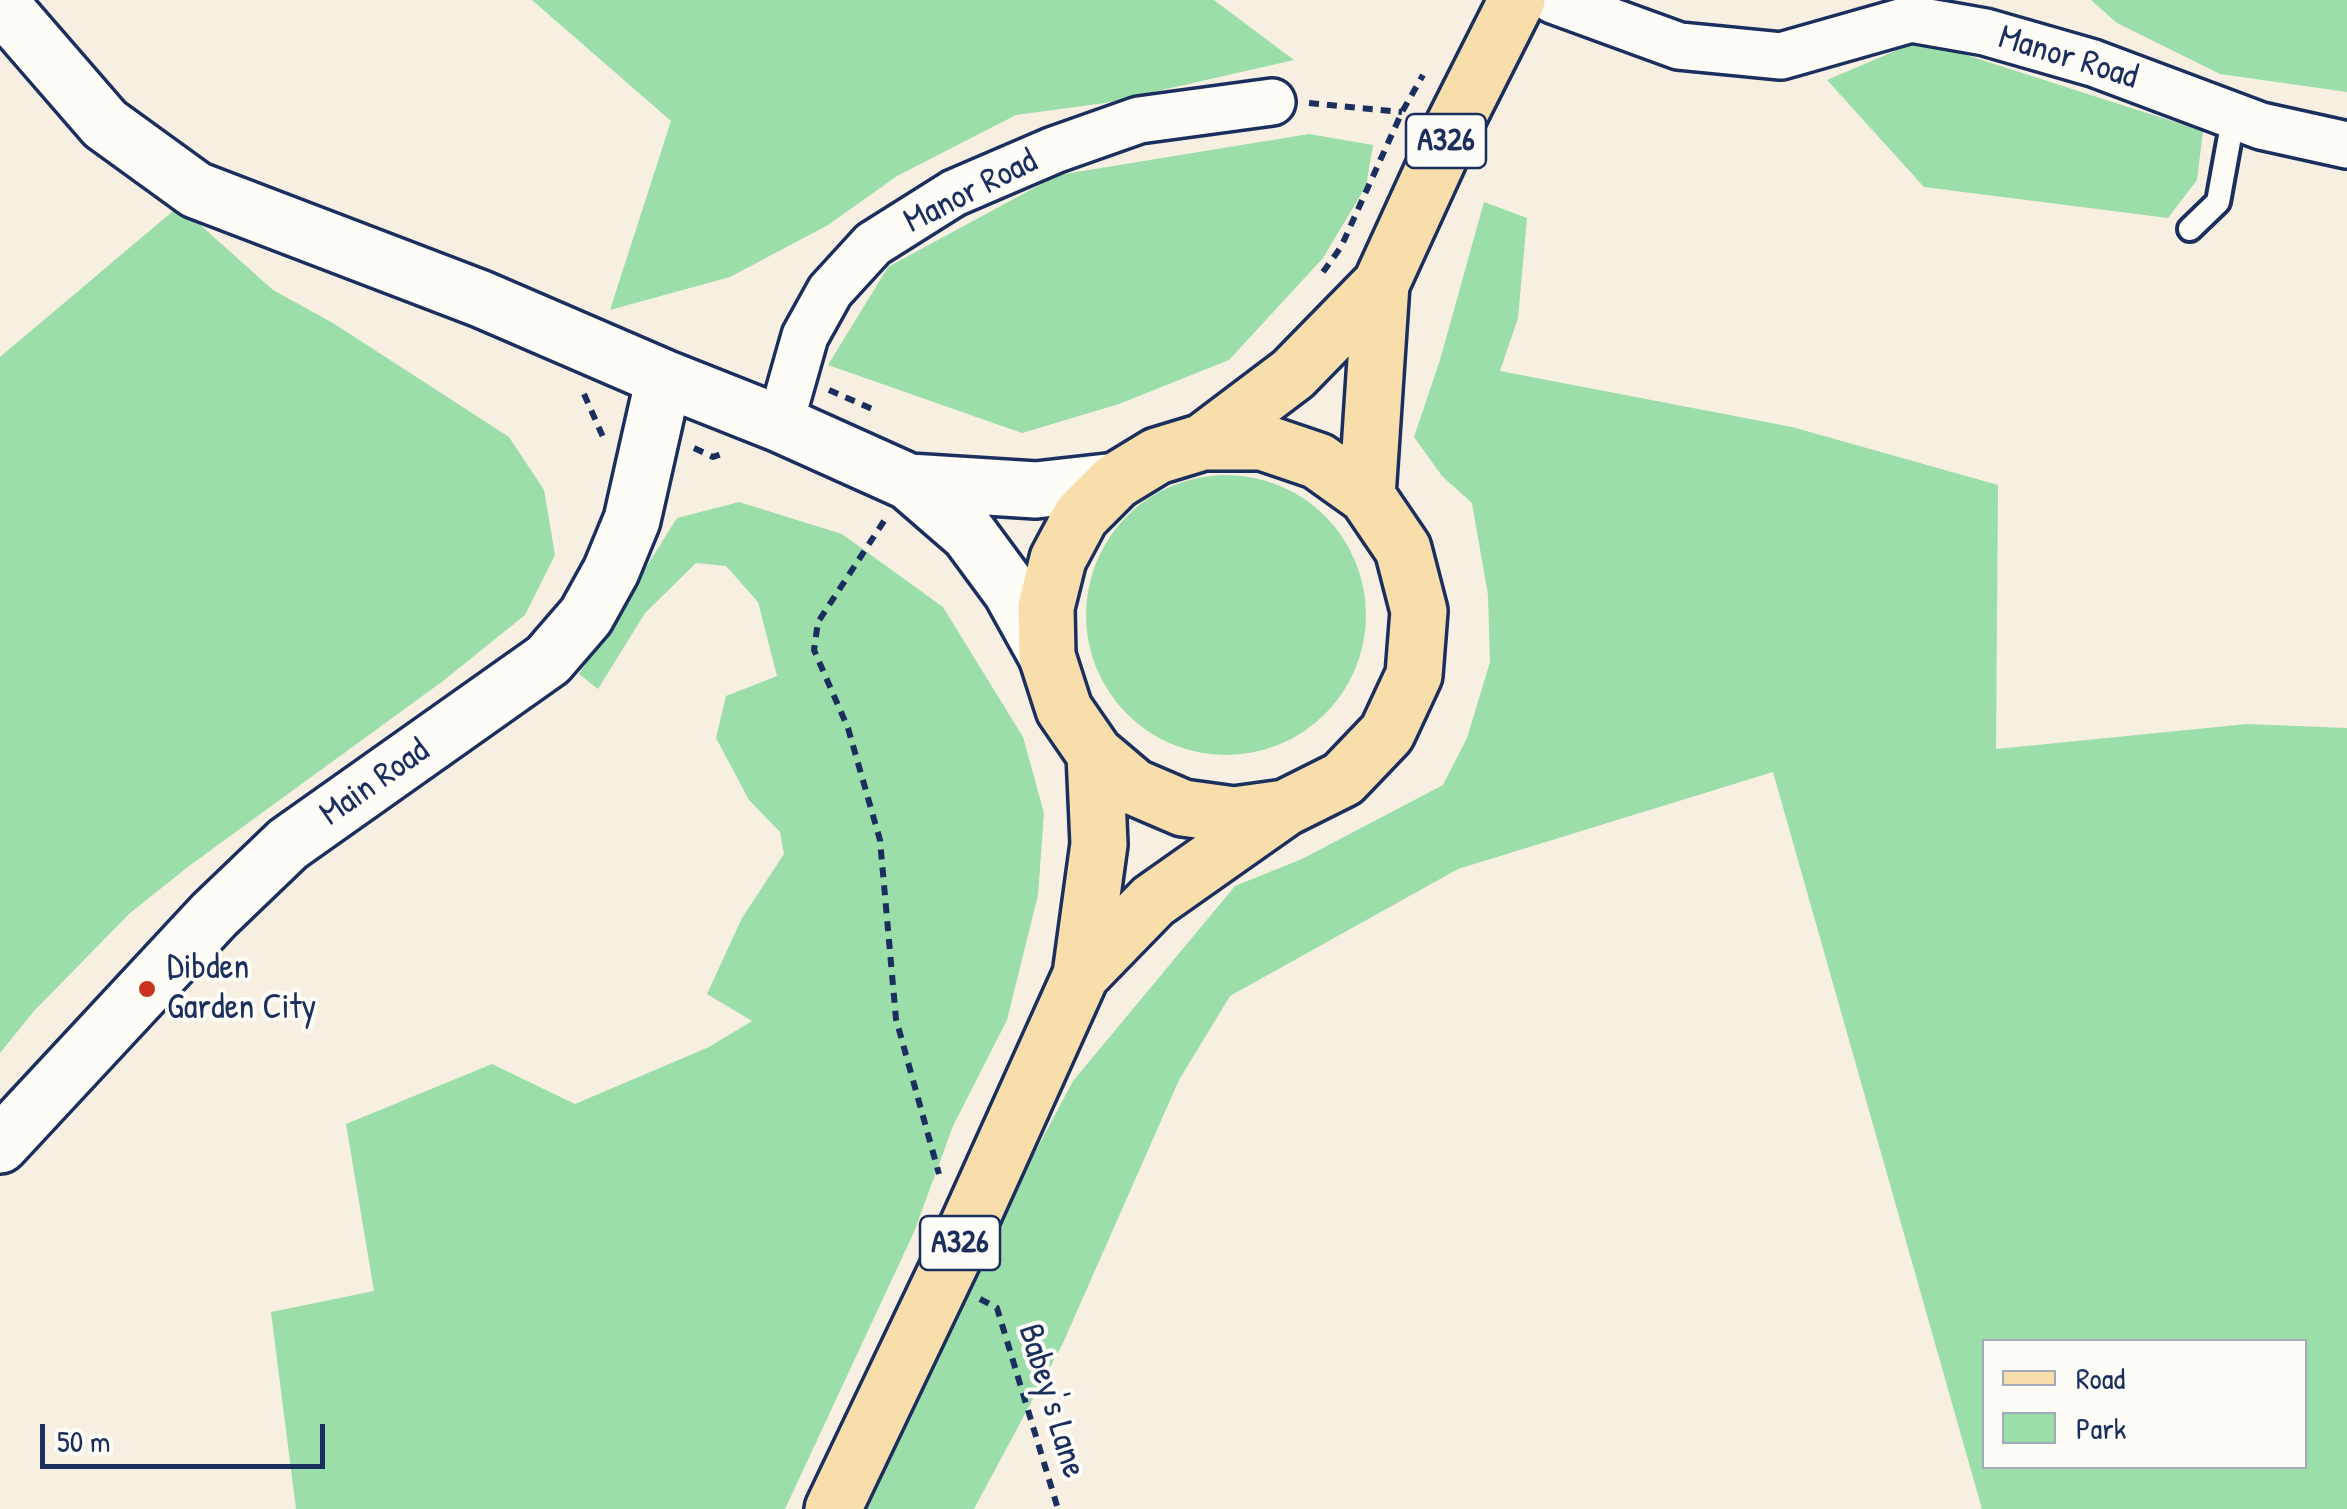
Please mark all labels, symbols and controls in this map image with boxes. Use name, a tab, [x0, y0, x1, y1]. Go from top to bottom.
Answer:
street label: Manor Road	[1993, 17, 2143, 99]
road number: A326	[1406, 114, 1486, 168]
street label: Manor Road	[898, 141, 1044, 243]
street label: Main Road	[312, 730, 438, 836]
place label: Dibden Garden City	[167, 948, 316, 1030]
marker: Dibden Garden City	[136, 978, 158, 1000]
road number: A326	[920, 1216, 1000, 1270]
street label: Babey's Lane	[1008, 1319, 1094, 1483]
legend	[1982, 1339, 2307, 1469]
text: Road	[2076, 1358, 2125, 1398]
scale bar	[45, 1404, 330, 1466]
text: Park	[2076, 1408, 2126, 1448]
text: 50 m	[57, 1421, 110, 1461]

